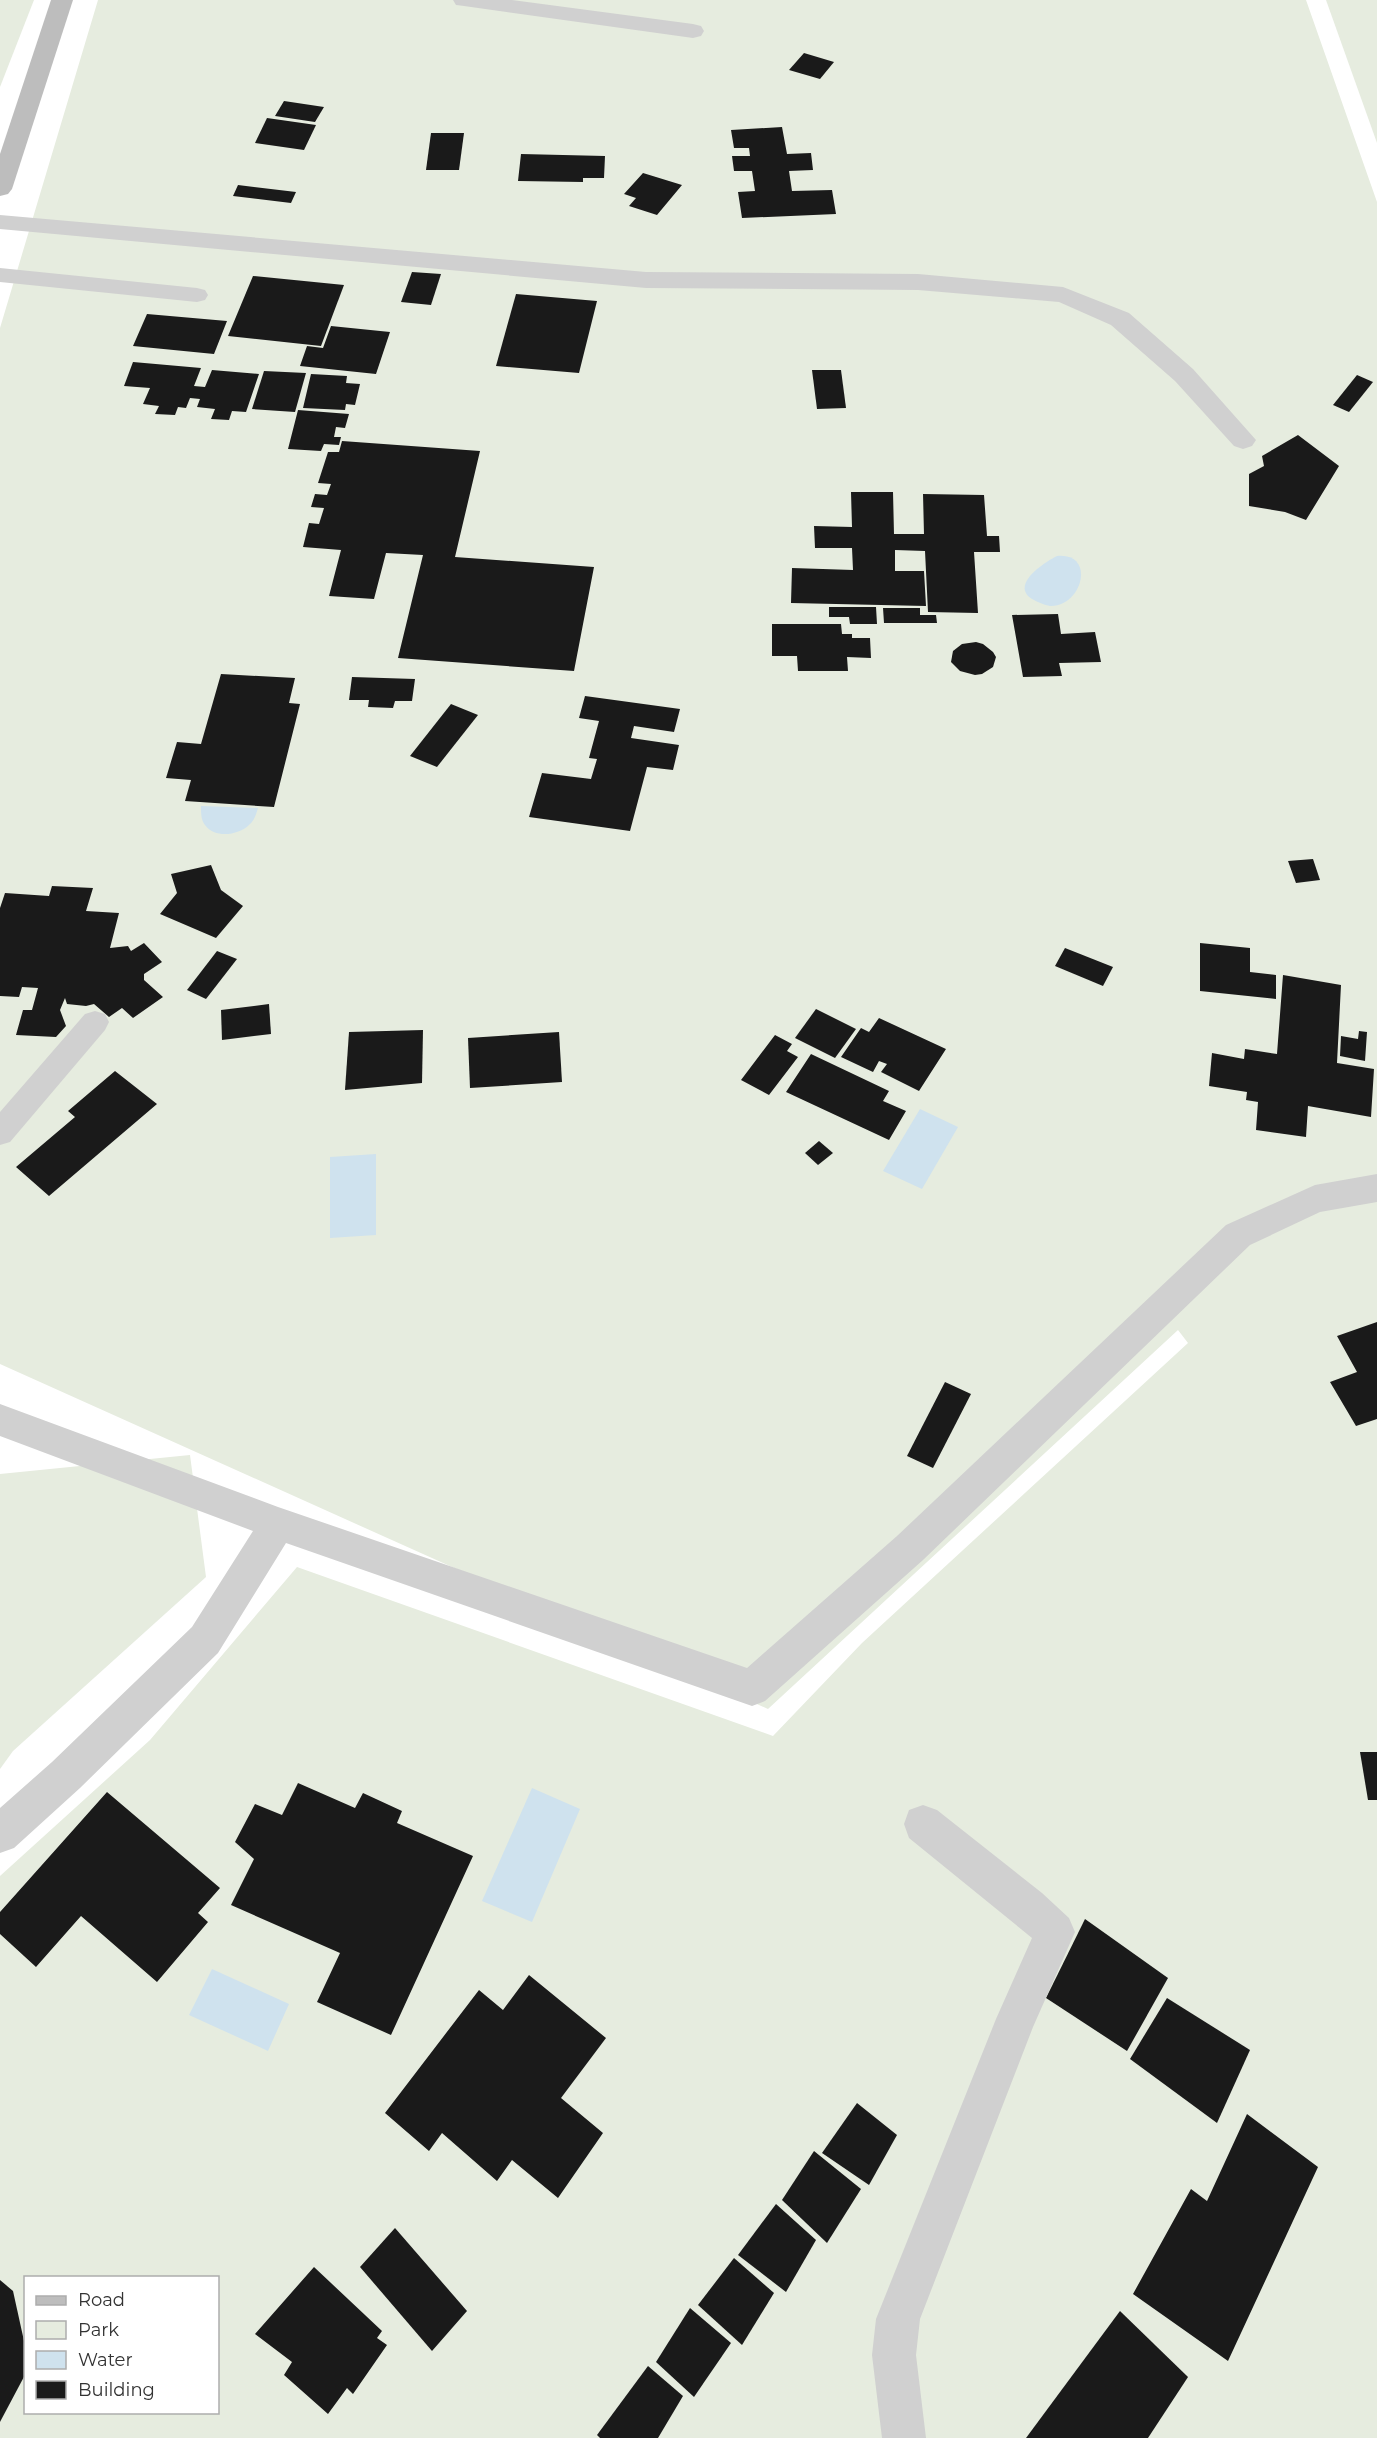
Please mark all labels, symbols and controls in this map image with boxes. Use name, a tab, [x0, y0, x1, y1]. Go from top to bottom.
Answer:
legend	[24, 2276, 219, 2414]
text: Road	[78, 2289, 125, 2311]
text: Park	[78, 2319, 119, 2341]
text: Water	[78, 2349, 133, 2371]
text: Building	[78, 2379, 155, 2401]

